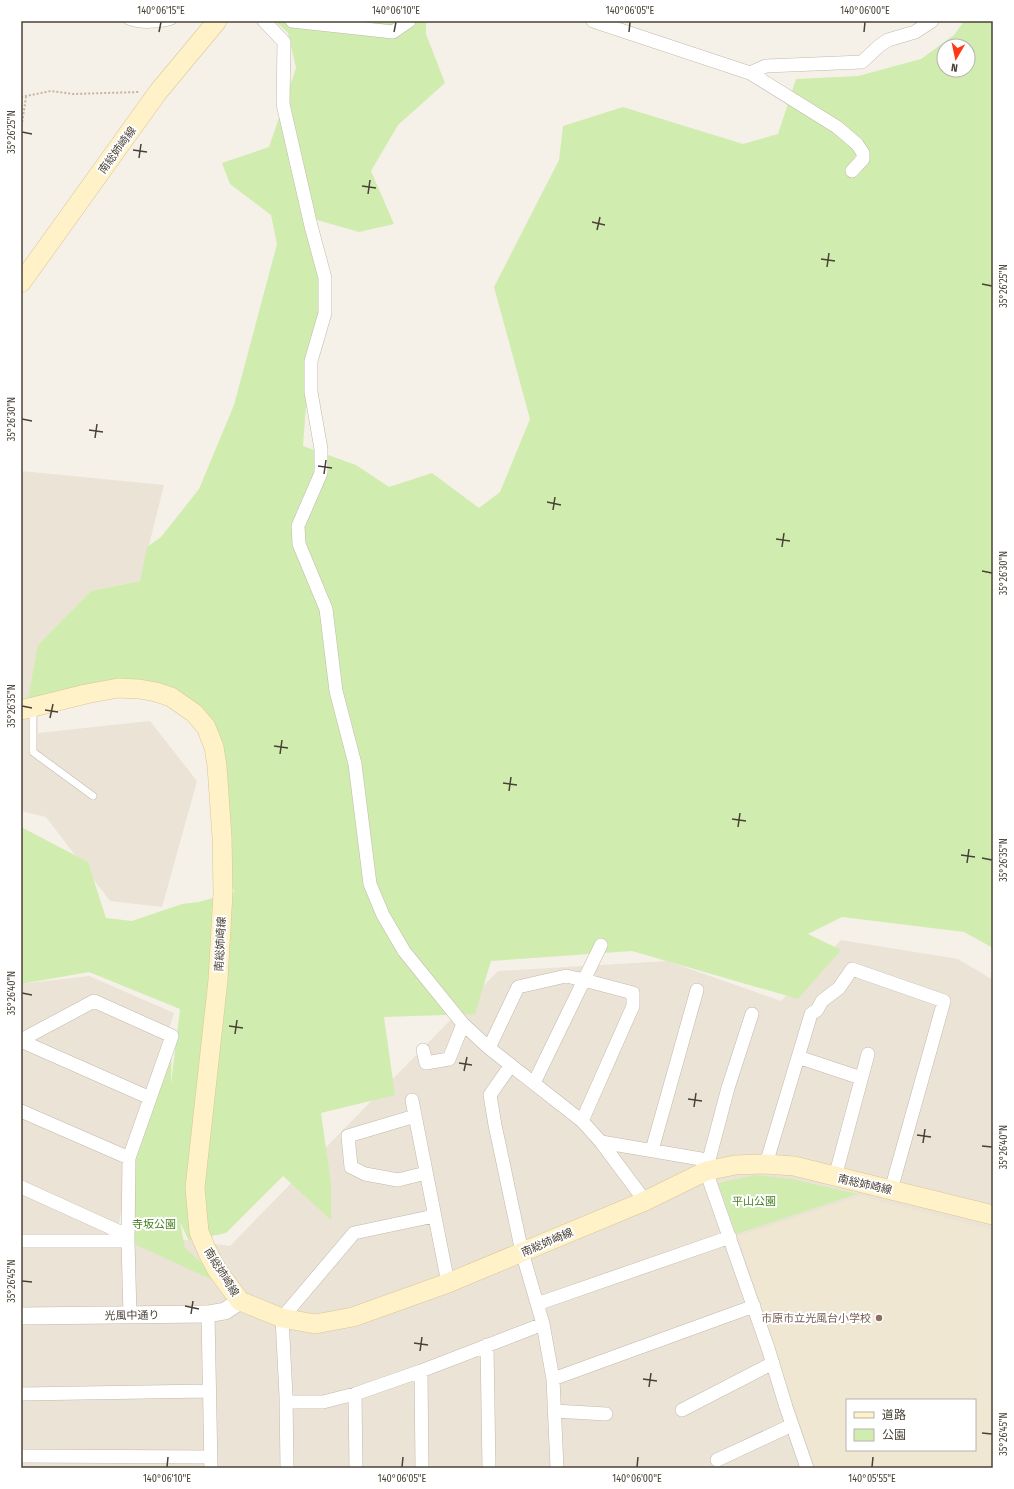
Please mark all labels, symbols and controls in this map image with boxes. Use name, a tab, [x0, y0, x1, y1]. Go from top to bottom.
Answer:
text: 140°06'15"E	[137, 5, 185, 17]
text: 140°06'10"E	[372, 5, 420, 17]
text: 140°06'05"E	[606, 5, 655, 17]
text: 140°06'00"E	[840, 5, 890, 17]
north arrow	[936, 38, 976, 78]
text: N	[950, 60, 959, 74]
text: 35°26'25"N	[6, 110, 18, 154]
street label: 南総姉崎線	[96, 124, 139, 176]
text: 35°26'25"N	[998, 264, 1010, 308]
text: 35°26'30"N	[6, 397, 18, 441]
text: 35°26'30"N	[998, 551, 1010, 595]
text: 35°26'35"N	[6, 684, 18, 728]
text: 35°26'35"N	[998, 838, 1010, 882]
street label: 南総姉崎線	[213, 916, 228, 972]
text: 35°26'40"N	[6, 971, 18, 1015]
text: 35°26'40"N	[998, 1125, 1010, 1169]
street label: 南総姉崎線	[837, 1172, 893, 1197]
park label: 平山公園	[732, 1195, 776, 1208]
park label: 寺坂公園	[132, 1218, 176, 1231]
street label: 南総姉崎線	[519, 1226, 575, 1259]
street label: 南総姉崎線	[201, 1245, 242, 1299]
text: 35°26'45"N	[6, 1259, 18, 1303]
street label: 光風中通り	[104, 1309, 160, 1322]
place label: 市原市立光風台小学校	[761, 1312, 871, 1325]
marker: 市原市立光風台小学校	[874, 1313, 884, 1323]
legend	[846, 1399, 976, 1451]
text: 道路	[882, 1408, 906, 1422]
text: 35°26'45"N	[998, 1412, 1010, 1456]
text: 公園	[882, 1428, 906, 1442]
text: 140°06'10"E	[143, 1473, 191, 1485]
text: 140°06'05"E	[378, 1473, 427, 1485]
text: 140°06'00"E	[612, 1473, 662, 1485]
text: 140°05'55"E	[848, 1473, 896, 1485]

